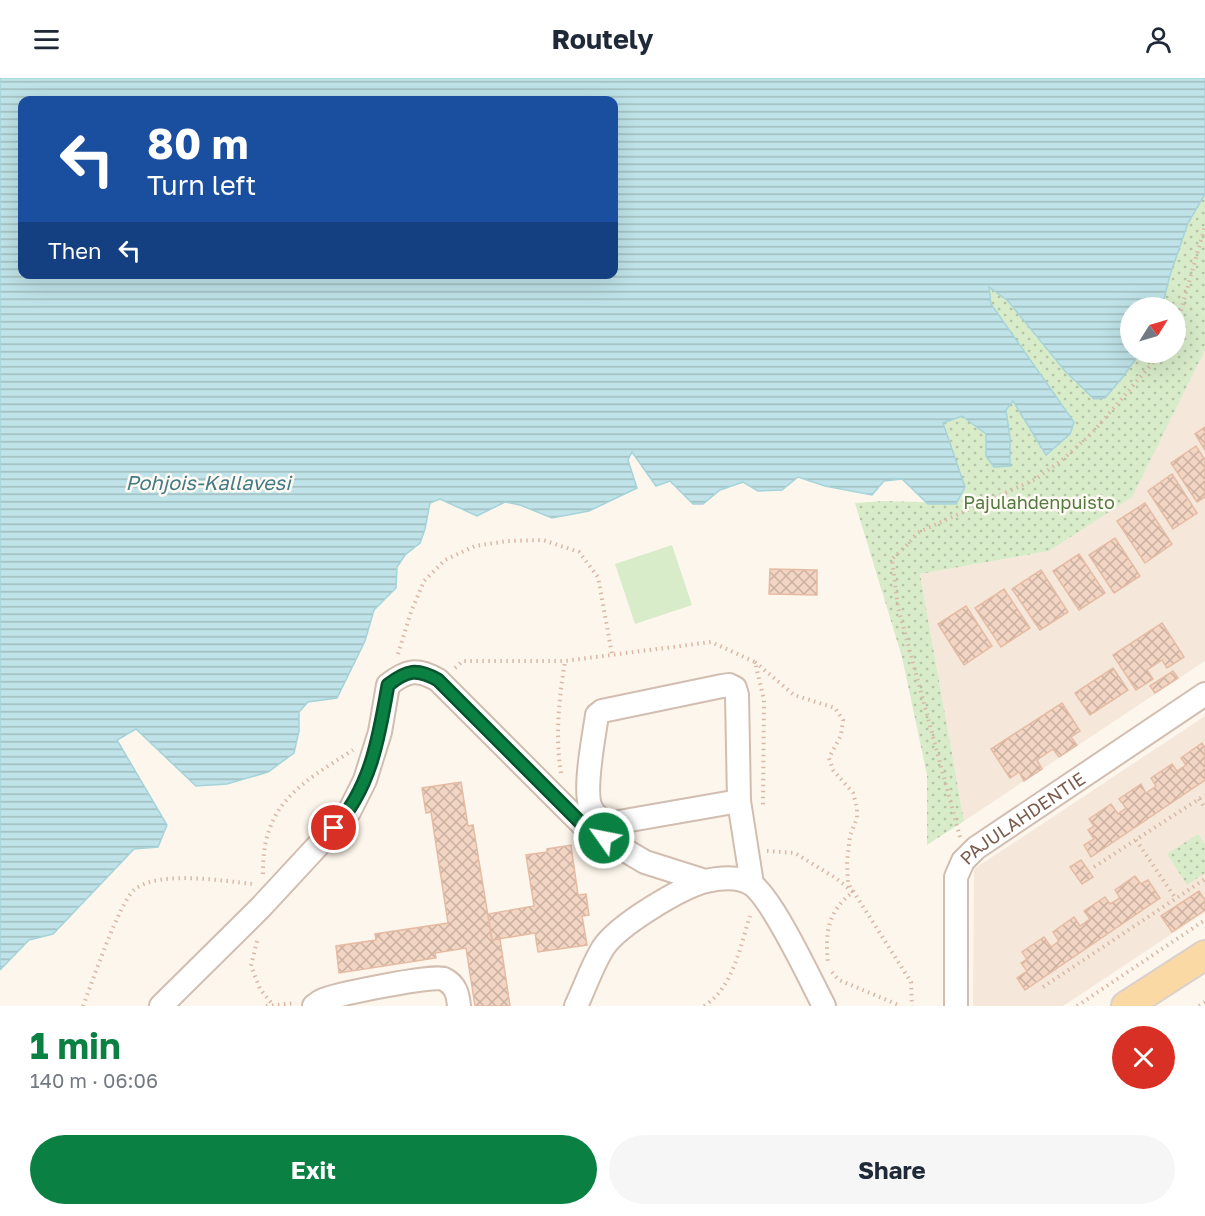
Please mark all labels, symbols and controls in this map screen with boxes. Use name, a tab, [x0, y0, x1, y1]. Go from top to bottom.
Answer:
icon: menu	[30, 23, 63, 56]
text: Routely	[551, 23, 654, 55]
icon: person	[1142, 23, 1175, 56]
text: 80 m	[147, 118, 248, 168]
icon: left	[48, 120, 126, 198]
text: Turn left	[147, 169, 256, 201]
icon: left	[113, 234, 146, 267]
text: Then	[48, 237, 101, 264]
north arrow	[1120, 297, 1186, 363]
map controls	[1120, 297, 1186, 363]
water label: Pohjois-Kallavesi	[125, 470, 293, 495]
park label: Pajulahdenpuisto	[963, 491, 1115, 513]
street label: PAJULAHDENTIE	[955, 767, 1089, 869]
pin	[308, 802, 359, 853]
position arrow	[572, 806, 636, 870]
icon: arrive	[317, 811, 350, 844]
text: 1 min	[30, 1024, 121, 1067]
button: close	[1112, 1026, 1175, 1089]
text: 140 m · 06:06	[30, 1068, 158, 1092]
button: Exit	[30, 1135, 597, 1204]
button: Share	[609, 1135, 1175, 1204]

